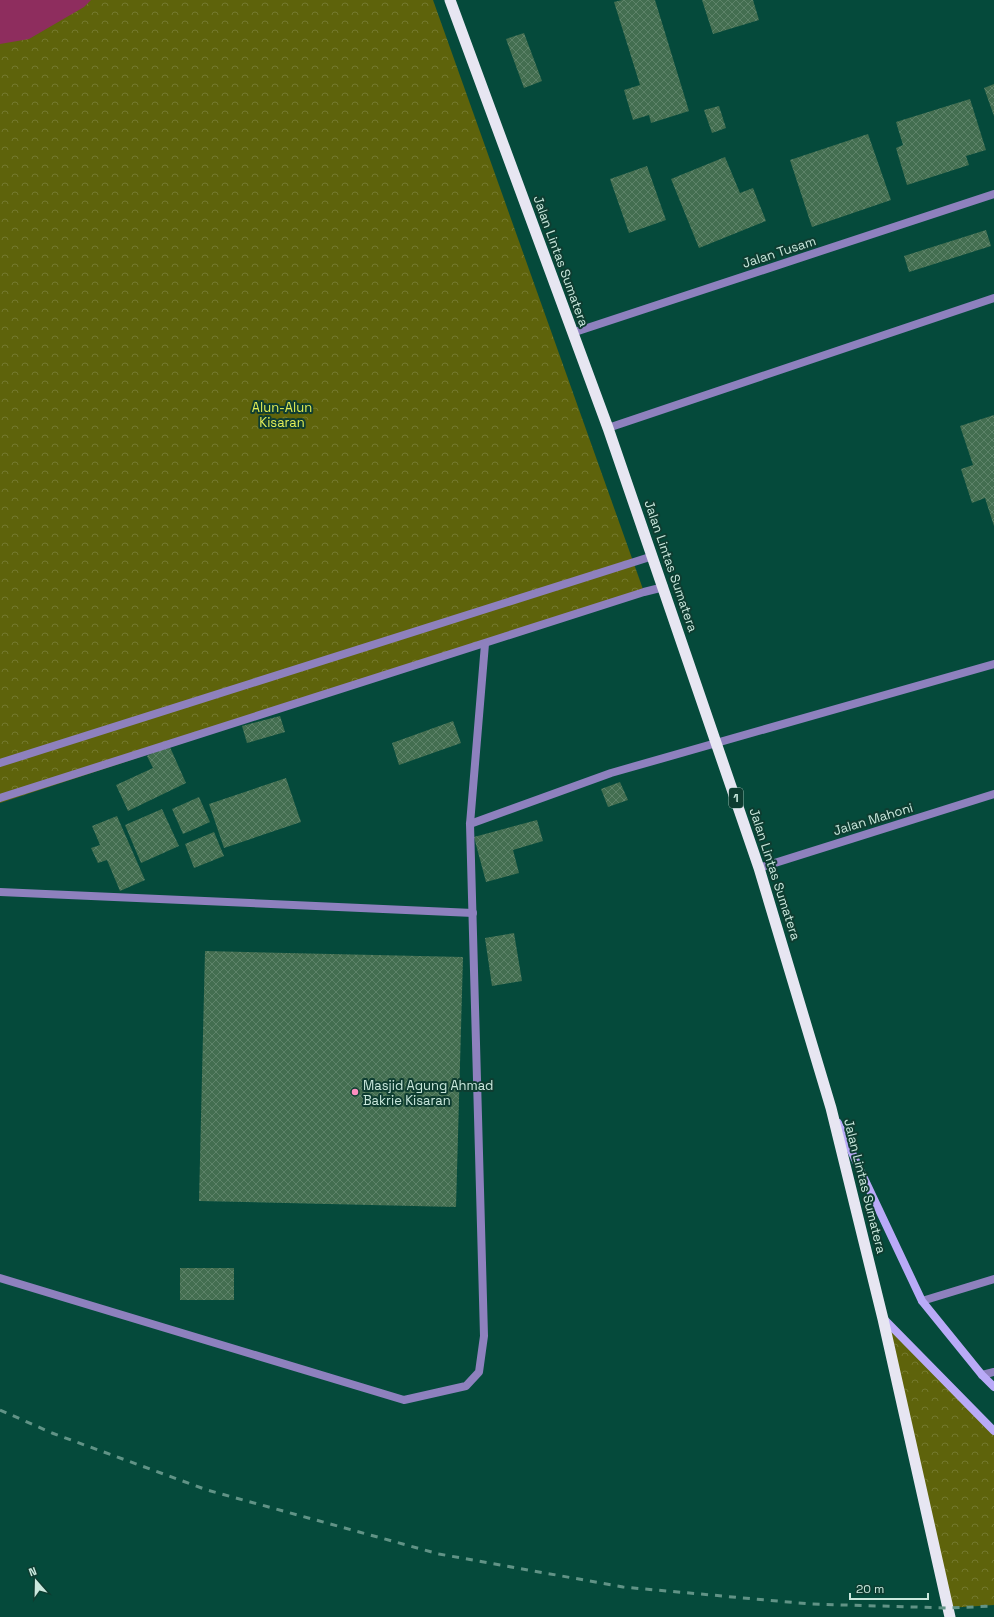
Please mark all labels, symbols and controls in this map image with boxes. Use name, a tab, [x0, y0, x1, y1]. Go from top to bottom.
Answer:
street label: Jalan Lintas Sumatera	[529, 193, 593, 329]
street label: Jalan Tusam	[740, 232, 818, 272]
park label: Alun-Alun Kisaran	[252, 399, 312, 431]
street label: Jalan Lintas Sumatera	[640, 498, 702, 635]
road number: 1	[729, 788, 743, 808]
street label: Jalan Mahoni	[831, 799, 915, 839]
street label: Jalan Lintas Sumatera	[746, 806, 805, 943]
place label: Masjid Agung Ahmad Bakrie Kisaran	[363, 1077, 493, 1109]
marker: Masjid Agung Ahmad Bakrie Kisaran	[350, 1087, 360, 1097]
street label: Jalan Lintas Sumatera	[840, 1117, 890, 1256]
north arrow	[16, 1561, 56, 1601]
text: N	[27, 1564, 38, 1579]
scale bar	[850, 1575, 928, 1601]
text: 20 m	[856, 1581, 884, 1597]

